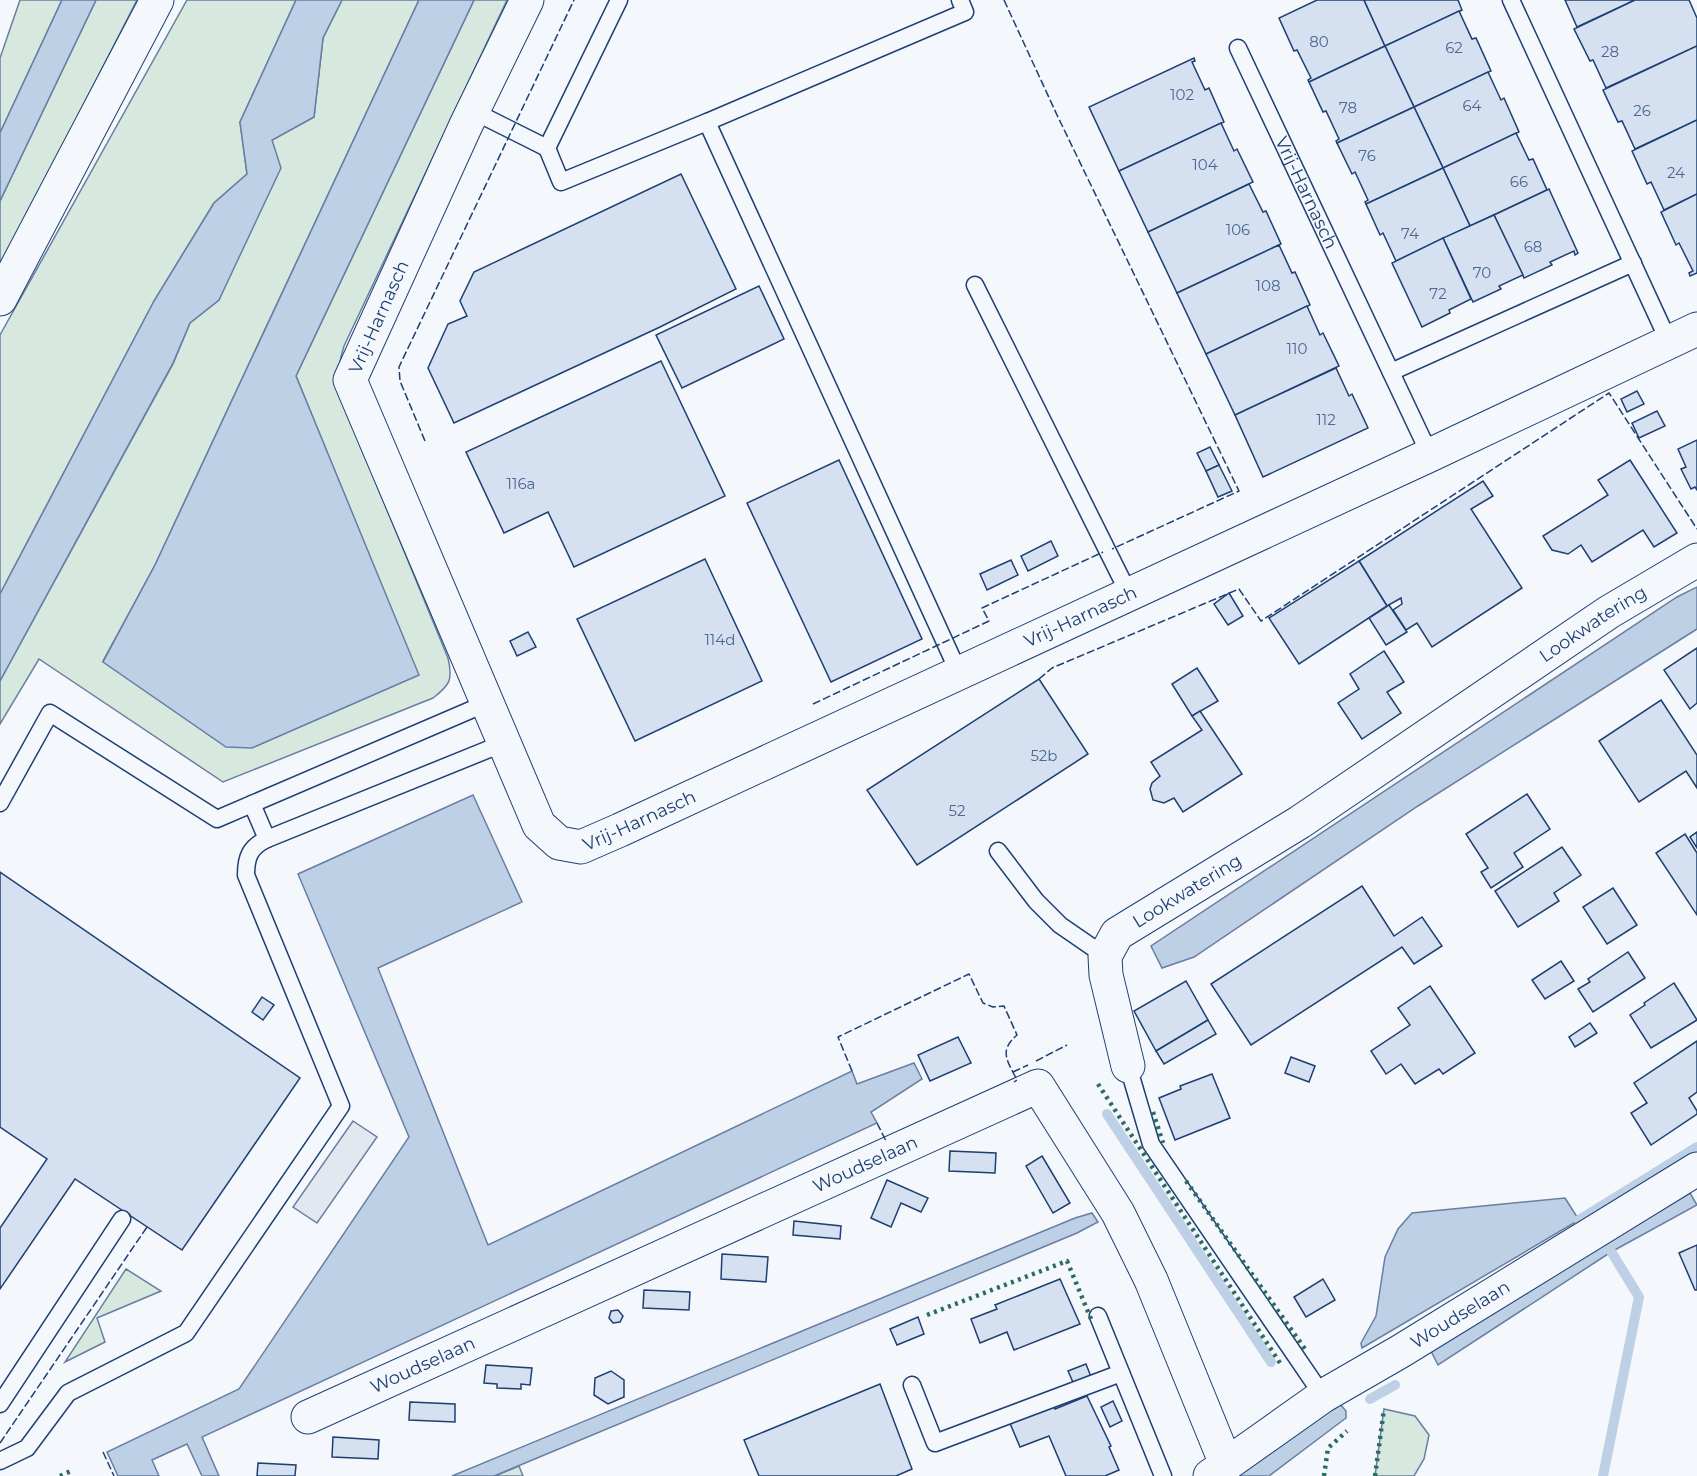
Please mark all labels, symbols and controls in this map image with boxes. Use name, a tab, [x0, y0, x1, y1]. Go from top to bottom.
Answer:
house number: 80	[1309, 32, 1329, 51]
house number: 62	[1445, 38, 1463, 57]
house number: 28	[1601, 42, 1619, 61]
house number: 102	[1170, 85, 1194, 104]
house number: 64	[1462, 96, 1482, 115]
house number: 78	[1339, 98, 1357, 117]
house number: 26	[1633, 101, 1651, 120]
street label: Vrij-Harnasch	[1270, 133, 1342, 252]
house number: 76	[1358, 146, 1376, 165]
house number: 104	[1192, 155, 1218, 174]
house number: 24	[1667, 163, 1685, 182]
house number: 66	[1510, 172, 1528, 191]
house number: 106	[1226, 220, 1250, 239]
house number: 74	[1401, 224, 1419, 243]
house number: 68	[1524, 237, 1542, 256]
street label: Vrij-Harnasch	[344, 257, 414, 377]
house number: 70	[1473, 263, 1491, 282]
house number: 108	[1256, 276, 1280, 295]
house number: 72	[1429, 284, 1447, 303]
house number: 110	[1287, 339, 1307, 358]
house number: 112	[1316, 410, 1336, 429]
house number: 116a	[507, 474, 535, 493]
street label: Vrij-Harnasch	[1021, 581, 1140, 652]
street label: Lookwatering	[1535, 581, 1651, 667]
house number: 114d	[704, 630, 736, 649]
house number: 52b	[1030, 746, 1058, 765]
street label: Vrij-Harnasch	[579, 785, 699, 856]
house number: 52	[949, 801, 965, 820]
street label: Lookwatering	[1129, 849, 1246, 933]
street label: Woudselaan	[810, 1131, 921, 1198]
street label: Woudselaan	[1406, 1276, 1514, 1353]
street label: Woudselaan	[367, 1332, 479, 1398]

